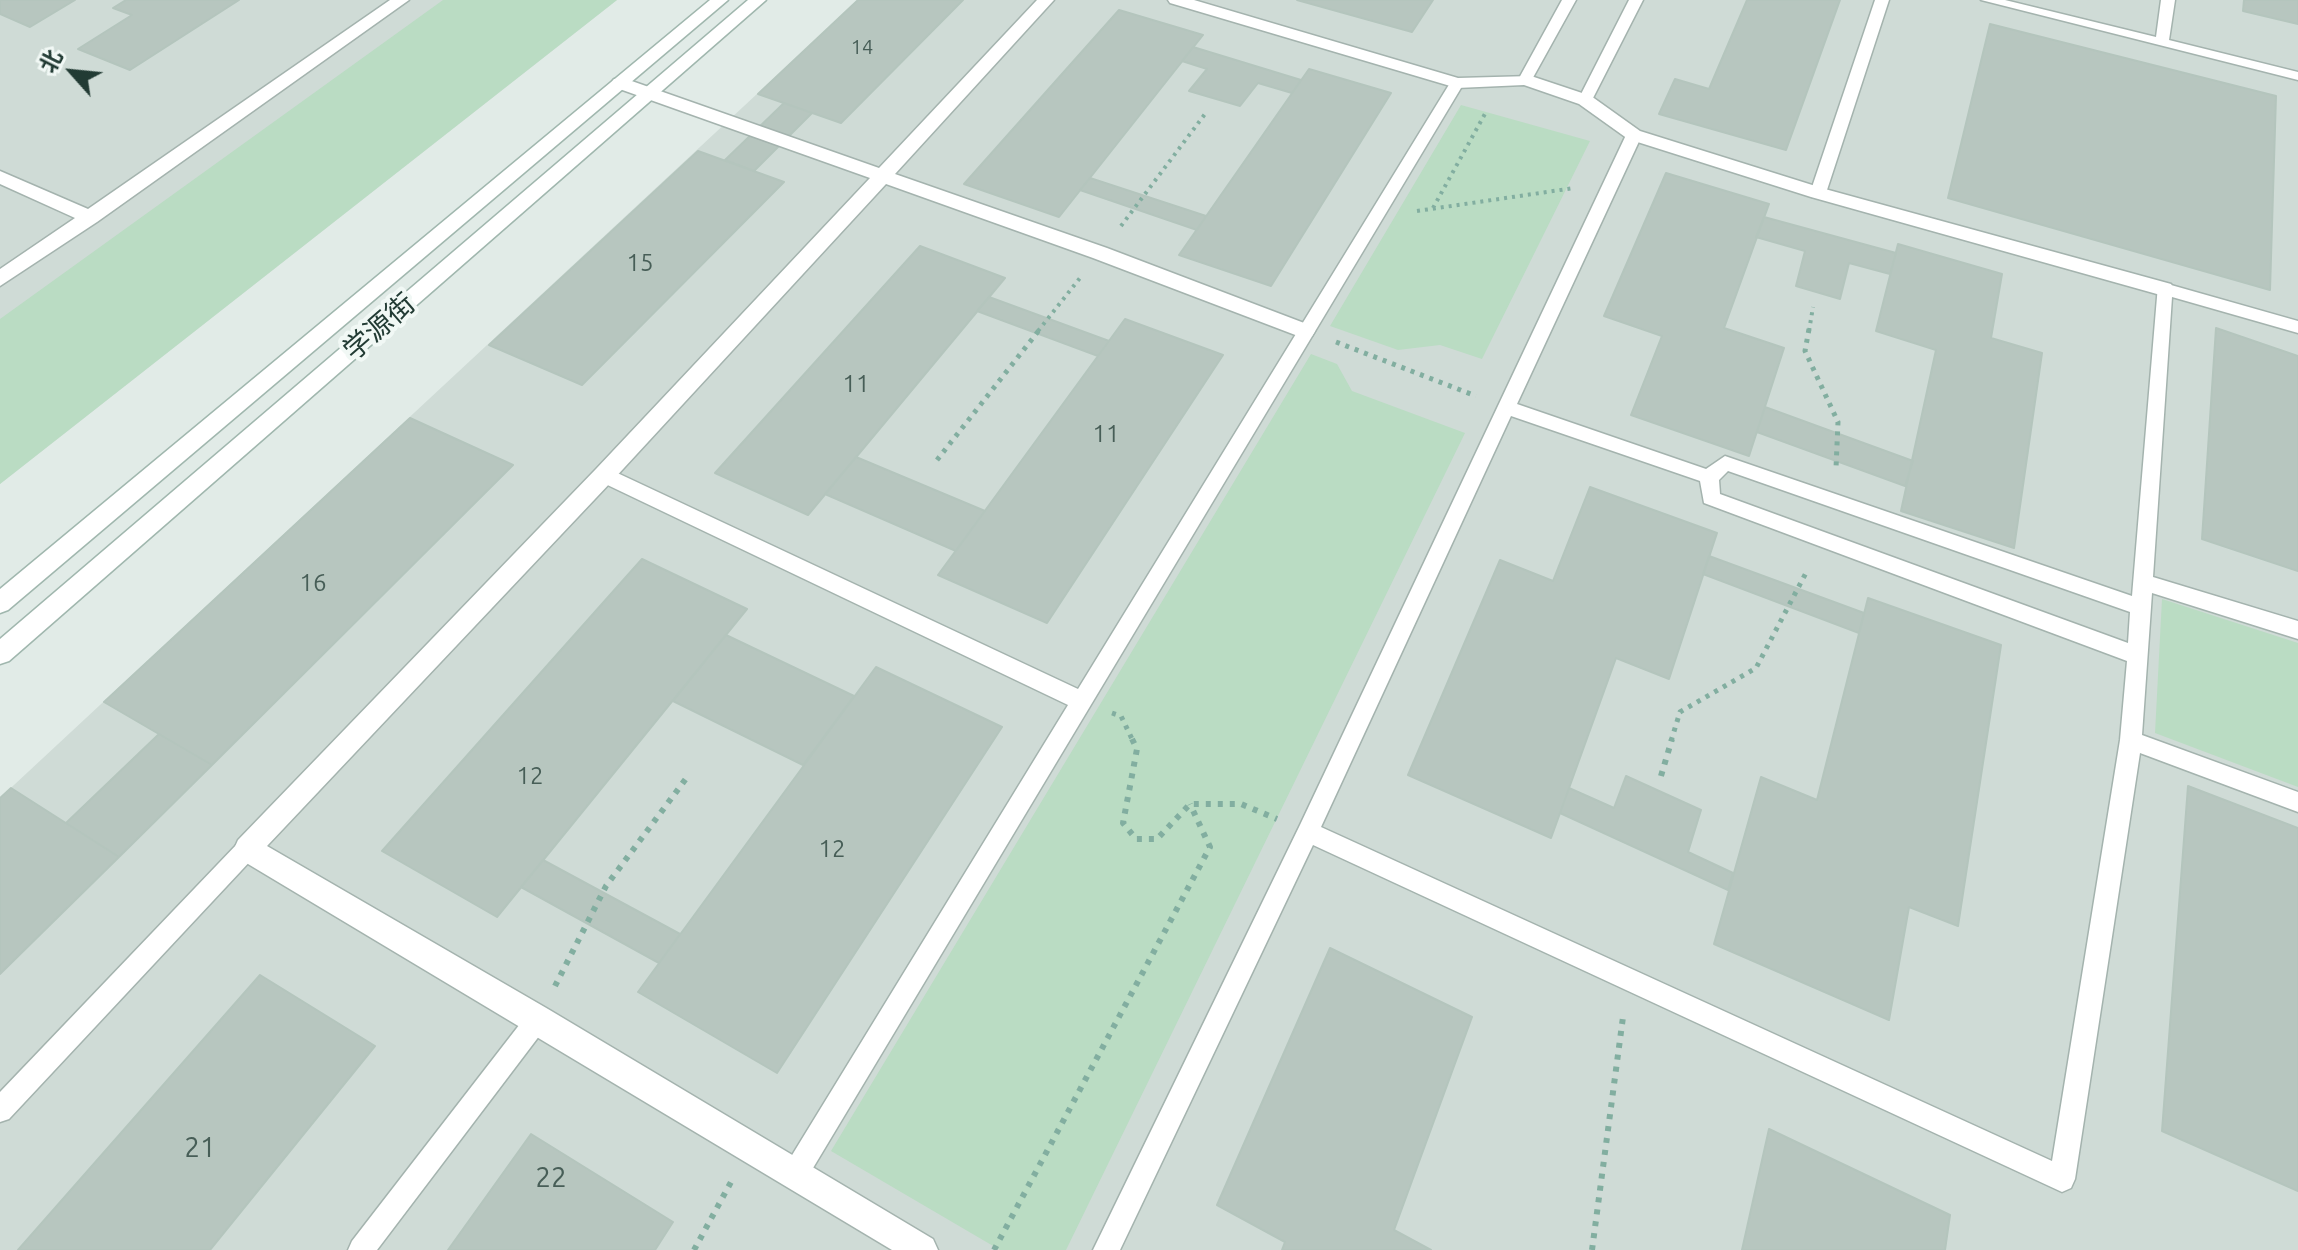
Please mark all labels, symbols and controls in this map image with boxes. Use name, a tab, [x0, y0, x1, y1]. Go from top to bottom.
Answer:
north arrow	[32, 32, 112, 112]
house number: 14	[851, 35, 873, 59]
text: 北	[34, 45, 66, 76]
house number: 15	[626, 249, 654, 277]
street label: 学源街	[336, 287, 422, 367]
house number: 11	[842, 370, 870, 398]
house number: 11	[1092, 420, 1120, 448]
house number: 16	[299, 569, 327, 597]
house number: 12	[516, 762, 544, 790]
house number: 12	[818, 835, 846, 863]
house number: 21	[184, 1131, 216, 1165]
house number: 22	[535, 1161, 567, 1195]

